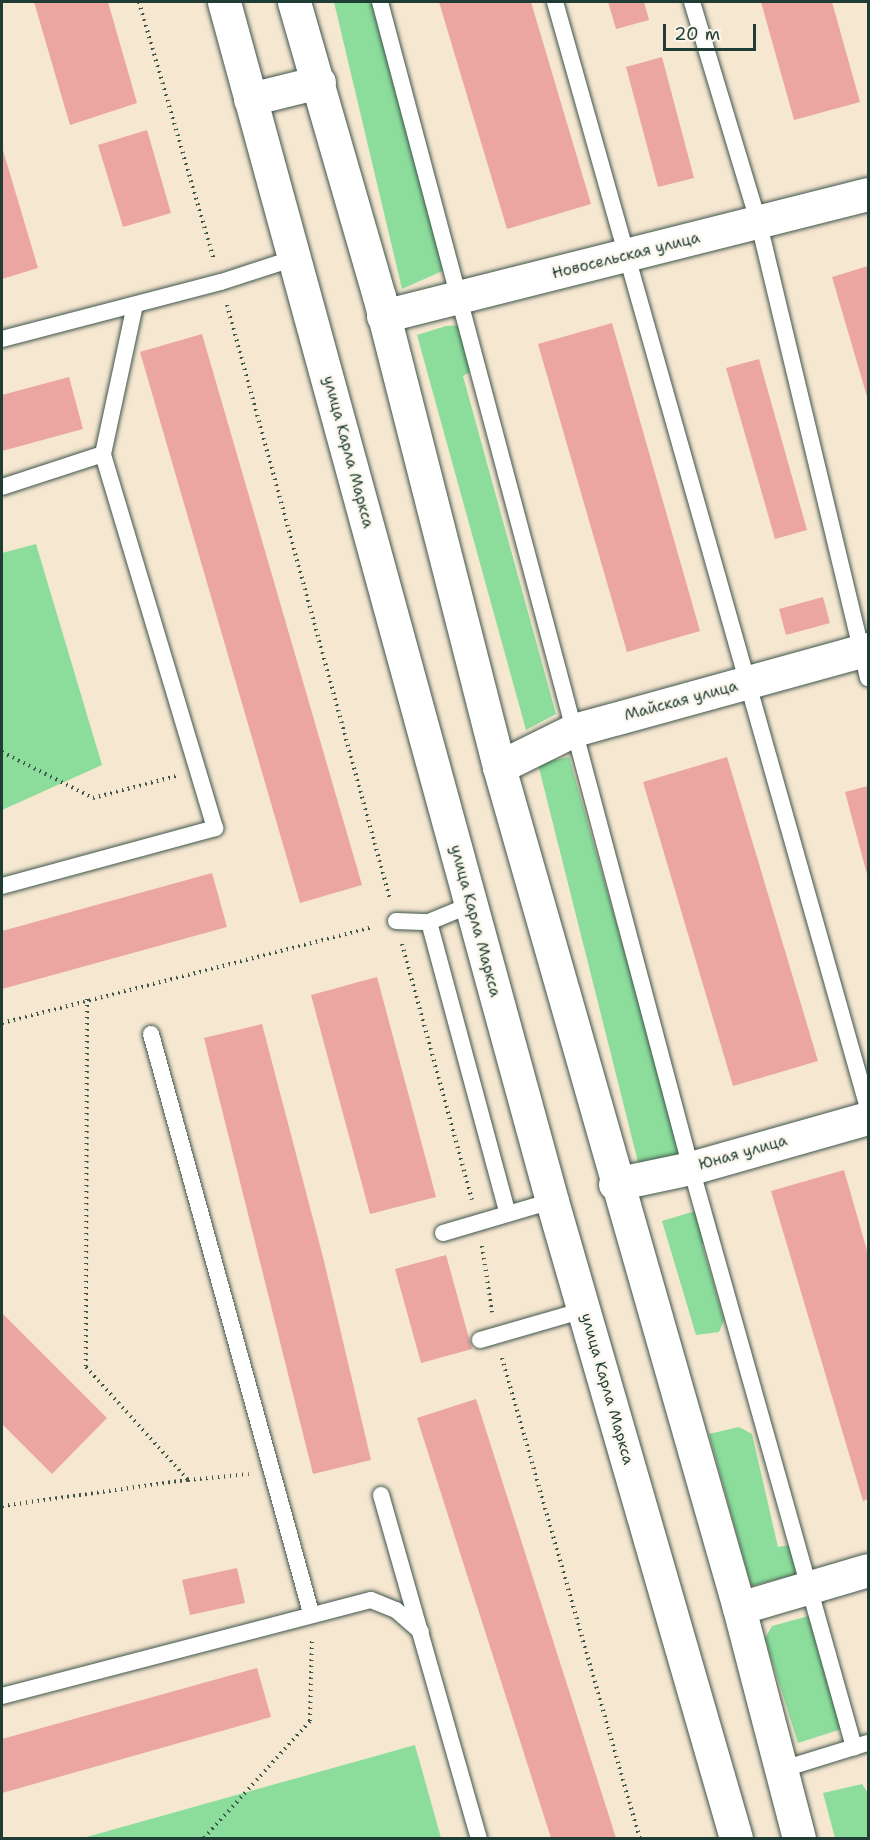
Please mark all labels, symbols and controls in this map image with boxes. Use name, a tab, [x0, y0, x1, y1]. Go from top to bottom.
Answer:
scale bar	[666, 12, 759, 50]
text: 20 m	[674, 22, 720, 46]
street label: Новосельская улица	[550, 229, 702, 283]
street label: улица Карла Маркса	[319, 374, 377, 530]
street label: Майская улица	[622, 677, 740, 725]
street label: улица Карла Маркса	[446, 843, 504, 999]
street label: Юная улица	[697, 1132, 789, 1174]
street label: улица Карла Маркса	[577, 1311, 637, 1467]

